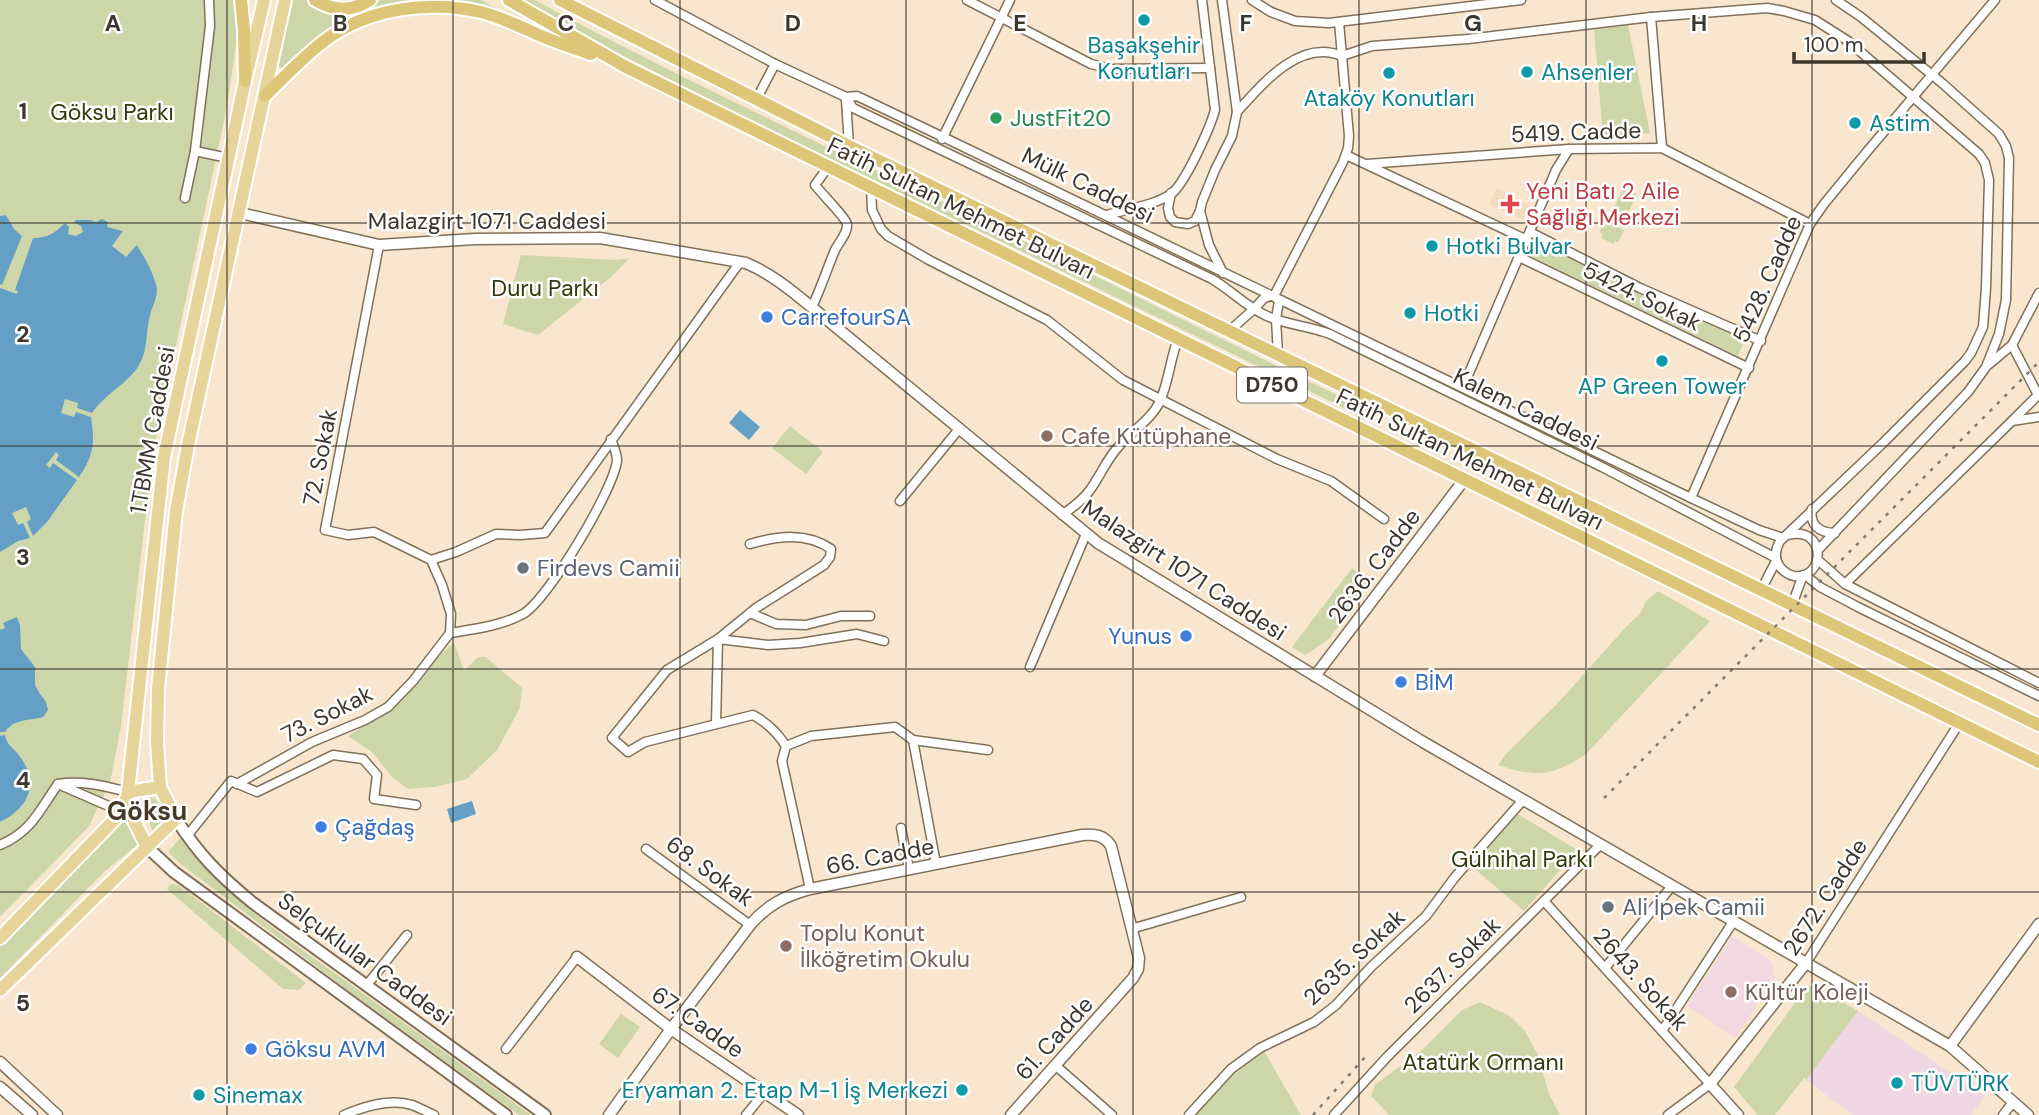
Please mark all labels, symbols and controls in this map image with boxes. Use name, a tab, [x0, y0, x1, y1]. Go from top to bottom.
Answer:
text: A	[105, 8, 121, 38]
text: B	[333, 8, 347, 38]
text: C	[558, 8, 574, 38]
text: D	[785, 8, 801, 38]
text: E	[1013, 8, 1027, 38]
text: F	[1240, 8, 1253, 38]
text: G	[1464, 8, 1482, 38]
text: H	[1691, 8, 1707, 38]
marker: Başakşehir Konutları	[1136, 12, 1152, 28]
scale bar	[1794, 21, 1924, 65]
place label: Başakşehir Konutları	[1087, 30, 1201, 86]
text: 100 m	[1804, 31, 1864, 59]
place label: Ahsenler	[1541, 57, 1634, 87]
marker: Ahsenler	[1519, 64, 1535, 80]
marker: Ataköy Konutları	[1381, 65, 1397, 81]
place label: Ataköy Konutları	[1303, 83, 1475, 113]
text: 1	[19, 96, 27, 126]
park label: Göksu Parkı	[50, 97, 174, 127]
place label: JustFit20	[1010, 103, 1111, 133]
place label: Astim	[1869, 108, 1930, 138]
marker: JustFit20	[988, 110, 1004, 126]
street label: 5419. Cadde	[1510, 115, 1642, 149]
marker: Astim	[1847, 115, 1863, 131]
street label: Fatih Sultan Mehmet Bulvarı	[822, 130, 1100, 286]
street label: Mülk Caddesi	[1017, 140, 1159, 230]
place label: Yeni Batı 2 Aile Sağlığı Merkezi	[1526, 176, 1680, 232]
marker: Yeni Batı 2 Aile Sağlığı Merkezi	[1500, 194, 1520, 214]
street label: Malazgirt 1071 Caddesi	[368, 206, 606, 236]
street label: 5428. Cadde	[1726, 211, 1808, 347]
place label: Hotki Bulvar	[1446, 231, 1572, 261]
marker: Hotki Bulvar	[1424, 238, 1440, 254]
street label: 5424. Sokak	[1578, 254, 1706, 338]
park label: Duru Parkı	[491, 273, 599, 303]
place label: Hotki	[1424, 298, 1479, 328]
place label: CarrefourSA	[781, 302, 911, 332]
marker: Hotki	[1402, 305, 1418, 321]
marker: CarrefourSA	[759, 309, 775, 325]
text: 2	[16, 319, 30, 349]
street label: 1.TBMM Caddesi	[123, 344, 181, 516]
marker: AP Green Tower	[1654, 353, 1670, 369]
street label: Kalem Caddesi	[1448, 361, 1604, 457]
road number: D750	[1237, 368, 1307, 402]
place label: AP Green Tower	[1578, 371, 1746, 401]
street label: Fatih Sultan Mehmet Bulvarı	[1331, 381, 1609, 537]
street label: 72. Sokak	[296, 406, 344, 508]
place label: Cafe Kütüphane	[1061, 421, 1231, 451]
marker: Cafe Kütüphane	[1039, 428, 1055, 444]
street label: Malazgirt 1071 Caddesi	[1076, 493, 1292, 647]
street label: 2636. Cadde	[1321, 502, 1427, 630]
text: 3	[16, 542, 30, 572]
place label: Firdevs Camii	[537, 553, 680, 583]
marker: Firdevs Camii	[515, 560, 531, 576]
place label: Yunus	[1108, 621, 1172, 651]
marker: Yunus	[1178, 628, 1194, 644]
place label: BİM	[1415, 667, 1454, 697]
marker: BİM	[1393, 674, 1409, 690]
street label: 73. Sokak	[276, 678, 378, 750]
text: 4	[16, 765, 31, 795]
district label: Göksu	[107, 794, 187, 828]
place label: Çağdaş	[335, 812, 415, 842]
marker: Çağdaş	[313, 819, 329, 835]
street label: 68. Sokak	[660, 829, 760, 913]
street label: 66. Cadde	[823, 831, 937, 881]
street label: 2672. Cadde	[1776, 833, 1874, 961]
park label: Gülnihal Parkı	[1451, 844, 1593, 874]
street label: Selçuklular Caddesi	[272, 886, 458, 1032]
place label: Ali İpek Camii	[1622, 892, 1765, 922]
marker: Ali İpek Camii	[1600, 899, 1616, 915]
street label: 2635. Sokak	[1297, 902, 1412, 1012]
street label: 2637. Sokak	[1397, 910, 1507, 1020]
place label: Toplu Konut İlköğretim Okulu	[800, 918, 970, 974]
street label: 2643. Sokak	[1587, 921, 1695, 1037]
marker: Toplu Konut İlköğretim Okulu	[778, 938, 794, 954]
place label: Kültür Koleji	[1745, 977, 1869, 1007]
street label: 67. Cadde	[646, 979, 750, 1065]
marker: Kültür Koleji	[1723, 984, 1739, 1000]
text: 5	[16, 988, 30, 1018]
street label: 61. Cadde	[1008, 990, 1100, 1086]
place label: Göksu AVM	[265, 1034, 386, 1064]
marker: Göksu AVM	[243, 1041, 259, 1057]
park label: Atatürk Ormanı	[1402, 1047, 1564, 1077]
place label: TÜVTÜRK	[1911, 1068, 2009, 1098]
place label: Eryaman 2. Etap M-1 İş Merkezi	[622, 1075, 948, 1105]
marker: TÜVTÜRK	[1889, 1075, 1905, 1091]
place label: Sinemax	[213, 1080, 303, 1110]
marker: Eryaman 2. Etap M-1 İş Merkezi	[954, 1082, 970, 1098]
marker: Sinemax	[191, 1087, 207, 1103]

